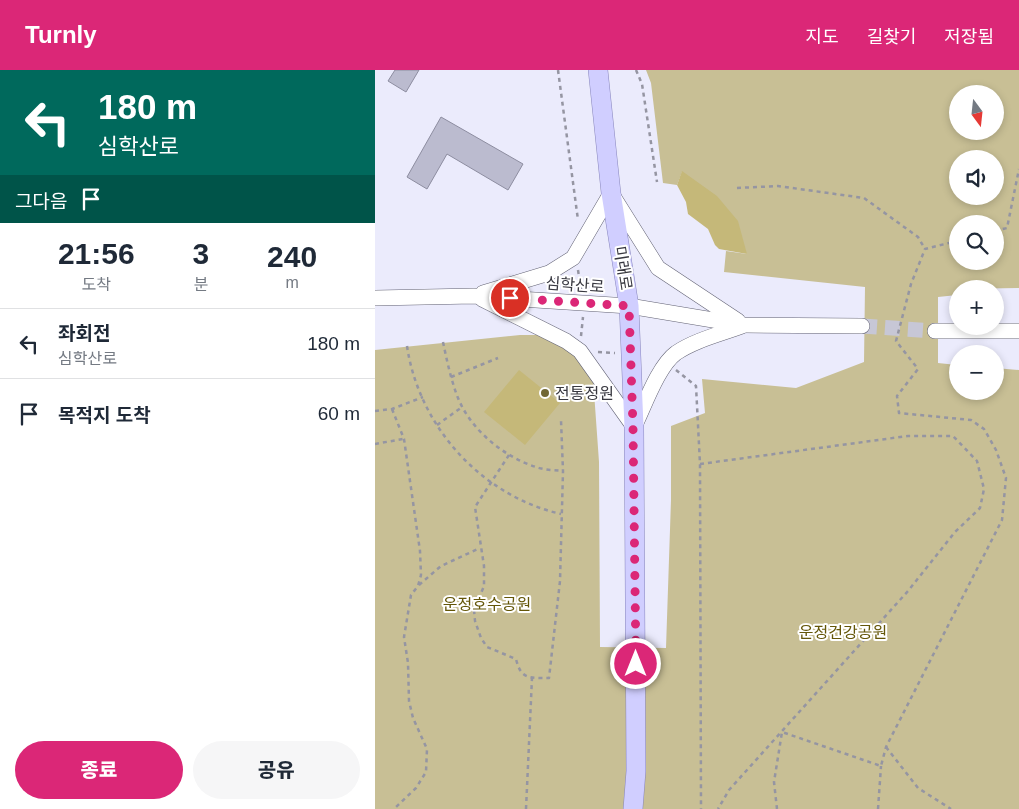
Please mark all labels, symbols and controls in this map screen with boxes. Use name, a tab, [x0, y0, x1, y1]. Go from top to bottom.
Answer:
text: Turnly	[25, 21, 97, 48]
text: 지도	[806, 27, 839, 47]
text: 길찾기	[867, 27, 916, 47]
text: 저장됨	[944, 27, 994, 47]
north arrow	[949, 85, 1004, 140]
map controls	[949, 85, 1004, 400]
text: 180 m	[98, 87, 197, 126]
icon: left	[15, 90, 80, 155]
text: 심학산로	[98, 134, 179, 159]
button: sound	[949, 150, 1004, 205]
icon: arrive	[77, 185, 105, 213]
text: 그다음	[15, 191, 67, 212]
button: search	[949, 215, 1004, 270]
text: 21:56	[58, 237, 135, 270]
text: 3	[192, 237, 209, 270]
text: 240	[267, 240, 317, 273]
street label: 미래로	[611, 245, 635, 291]
text: m	[285, 274, 299, 291]
street label: 심학산로	[545, 274, 605, 296]
text: 도착	[82, 276, 111, 293]
text: 분	[193, 276, 208, 293]
pin	[489, 277, 531, 319]
button: +	[949, 280, 1004, 335]
icon: arrive	[496, 284, 524, 312]
text: 좌회전	[58, 323, 110, 344]
icon: left	[15, 330, 43, 358]
text: 180 m	[307, 333, 360, 354]
button: −	[949, 345, 1004, 400]
text: 심학산로	[58, 350, 117, 367]
place label: 전통정원	[555, 385, 614, 402]
marker: 전통정원	[539, 387, 551, 399]
icon: arrive	[15, 400, 43, 428]
text: 60 m	[318, 403, 360, 424]
text: 목적지 도착	[58, 405, 151, 426]
park label: 운정호수공원	[443, 596, 531, 613]
park label: 운정건강공원	[799, 624, 887, 641]
position arrow	[609, 637, 661, 689]
button: 종료	[15, 741, 183, 799]
button: 공유	[193, 741, 360, 799]

